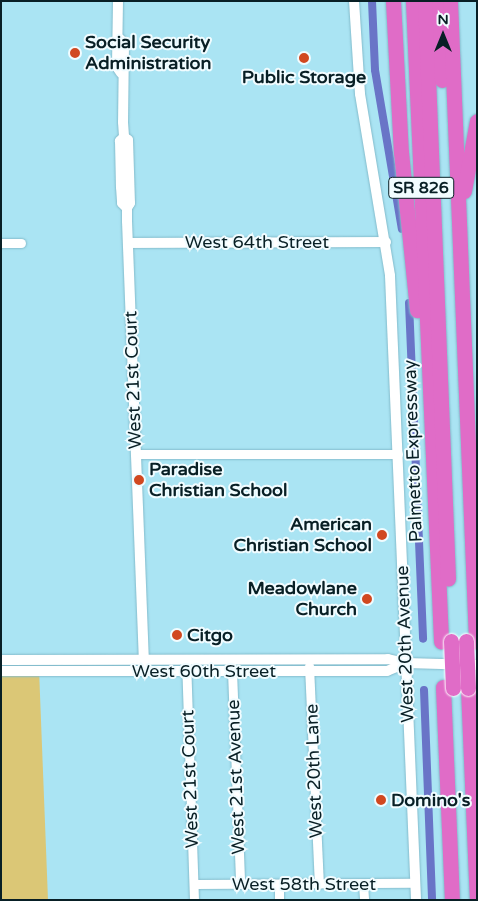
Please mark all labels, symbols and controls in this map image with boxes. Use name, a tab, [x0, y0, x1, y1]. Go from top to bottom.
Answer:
north arrow	[418, 10, 468, 60]
text: N	[437, 11, 449, 28]
place label: Social Security Administration	[85, 32, 212, 74]
marker: Social Security Administration	[69, 47, 81, 59]
marker: Public Storage	[298, 52, 310, 64]
place label: Public Storage	[242, 66, 366, 88]
road number: SR 826	[387, 174, 455, 202]
street label: West 64th Street	[185, 231, 329, 253]
street label: West 21st Court	[120, 311, 146, 449]
street label: Palmetto Expressway	[399, 359, 427, 543]
place label: Paradise Christian School	[149, 459, 288, 502]
marker: Paradise Christian School	[133, 474, 145, 486]
place label: American Christian School	[233, 514, 372, 556]
marker: American Christian School	[376, 529, 388, 541]
street label: West 20th Avenue	[391, 565, 419, 723]
place label: Meadowlane Church	[247, 578, 357, 620]
marker: Meadowlane Church	[361, 593, 373, 605]
place label: Citgo	[187, 624, 233, 646]
marker: Citgo	[171, 629, 183, 641]
street label: West 60th Street	[132, 660, 276, 682]
street label: West 21st Avenue	[223, 699, 249, 855]
street label: West 20th Lane	[301, 703, 327, 839]
street label: West 21st Court	[177, 710, 203, 848]
place label: Domino's	[391, 789, 470, 811]
marker: Domino's	[375, 794, 387, 806]
street label: West 58th Street	[232, 873, 376, 895]

